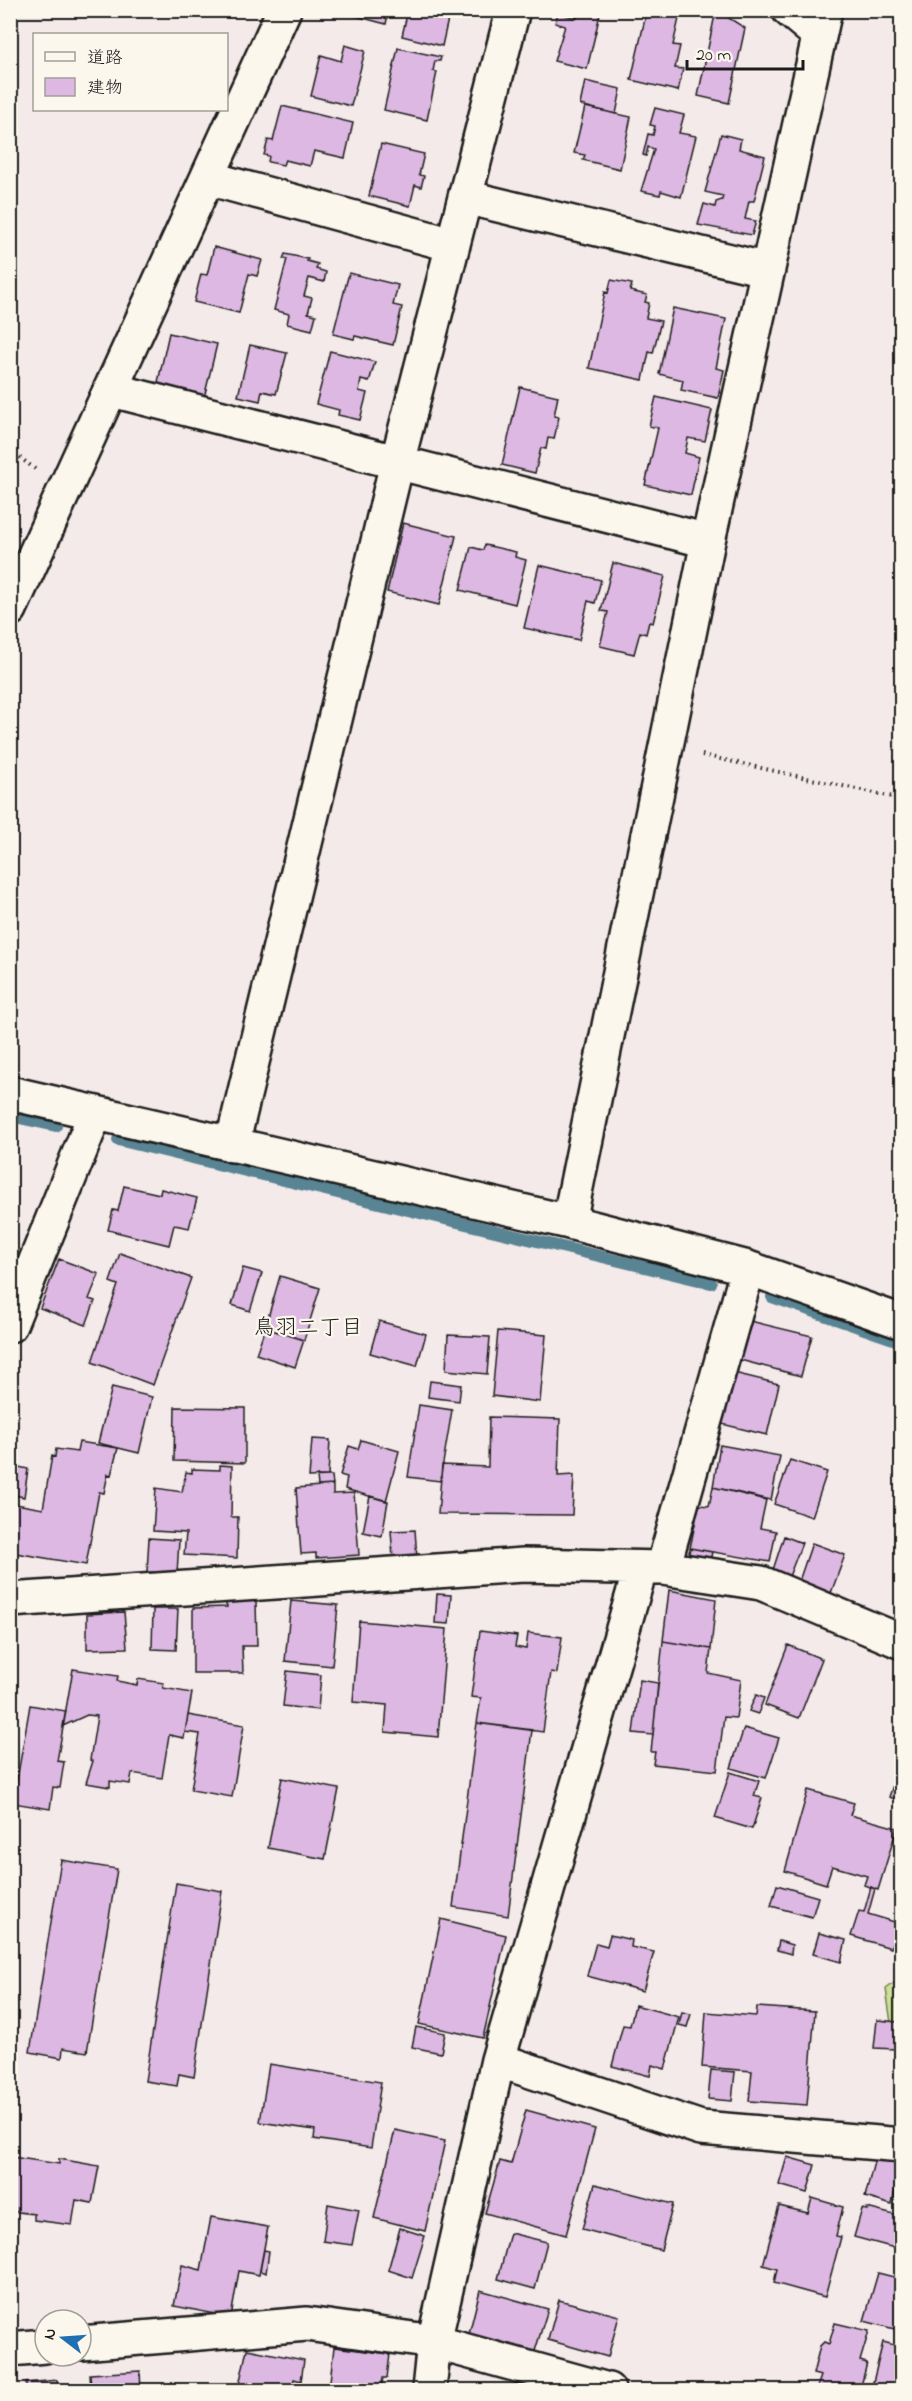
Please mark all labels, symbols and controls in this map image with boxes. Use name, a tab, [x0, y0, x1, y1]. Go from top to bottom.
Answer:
legend	[33, 33, 228, 111]
scale bar	[687, 33, 802, 71]
text: 20 m	[696, 43, 731, 69]
text: 道路	[87, 46, 123, 72]
text: 建物	[87, 76, 123, 102]
district label: 鳥羽二丁目	[253, 1313, 363, 1345]
north arrow	[33, 2308, 93, 2368]
text: N	[38, 2325, 64, 2343]

